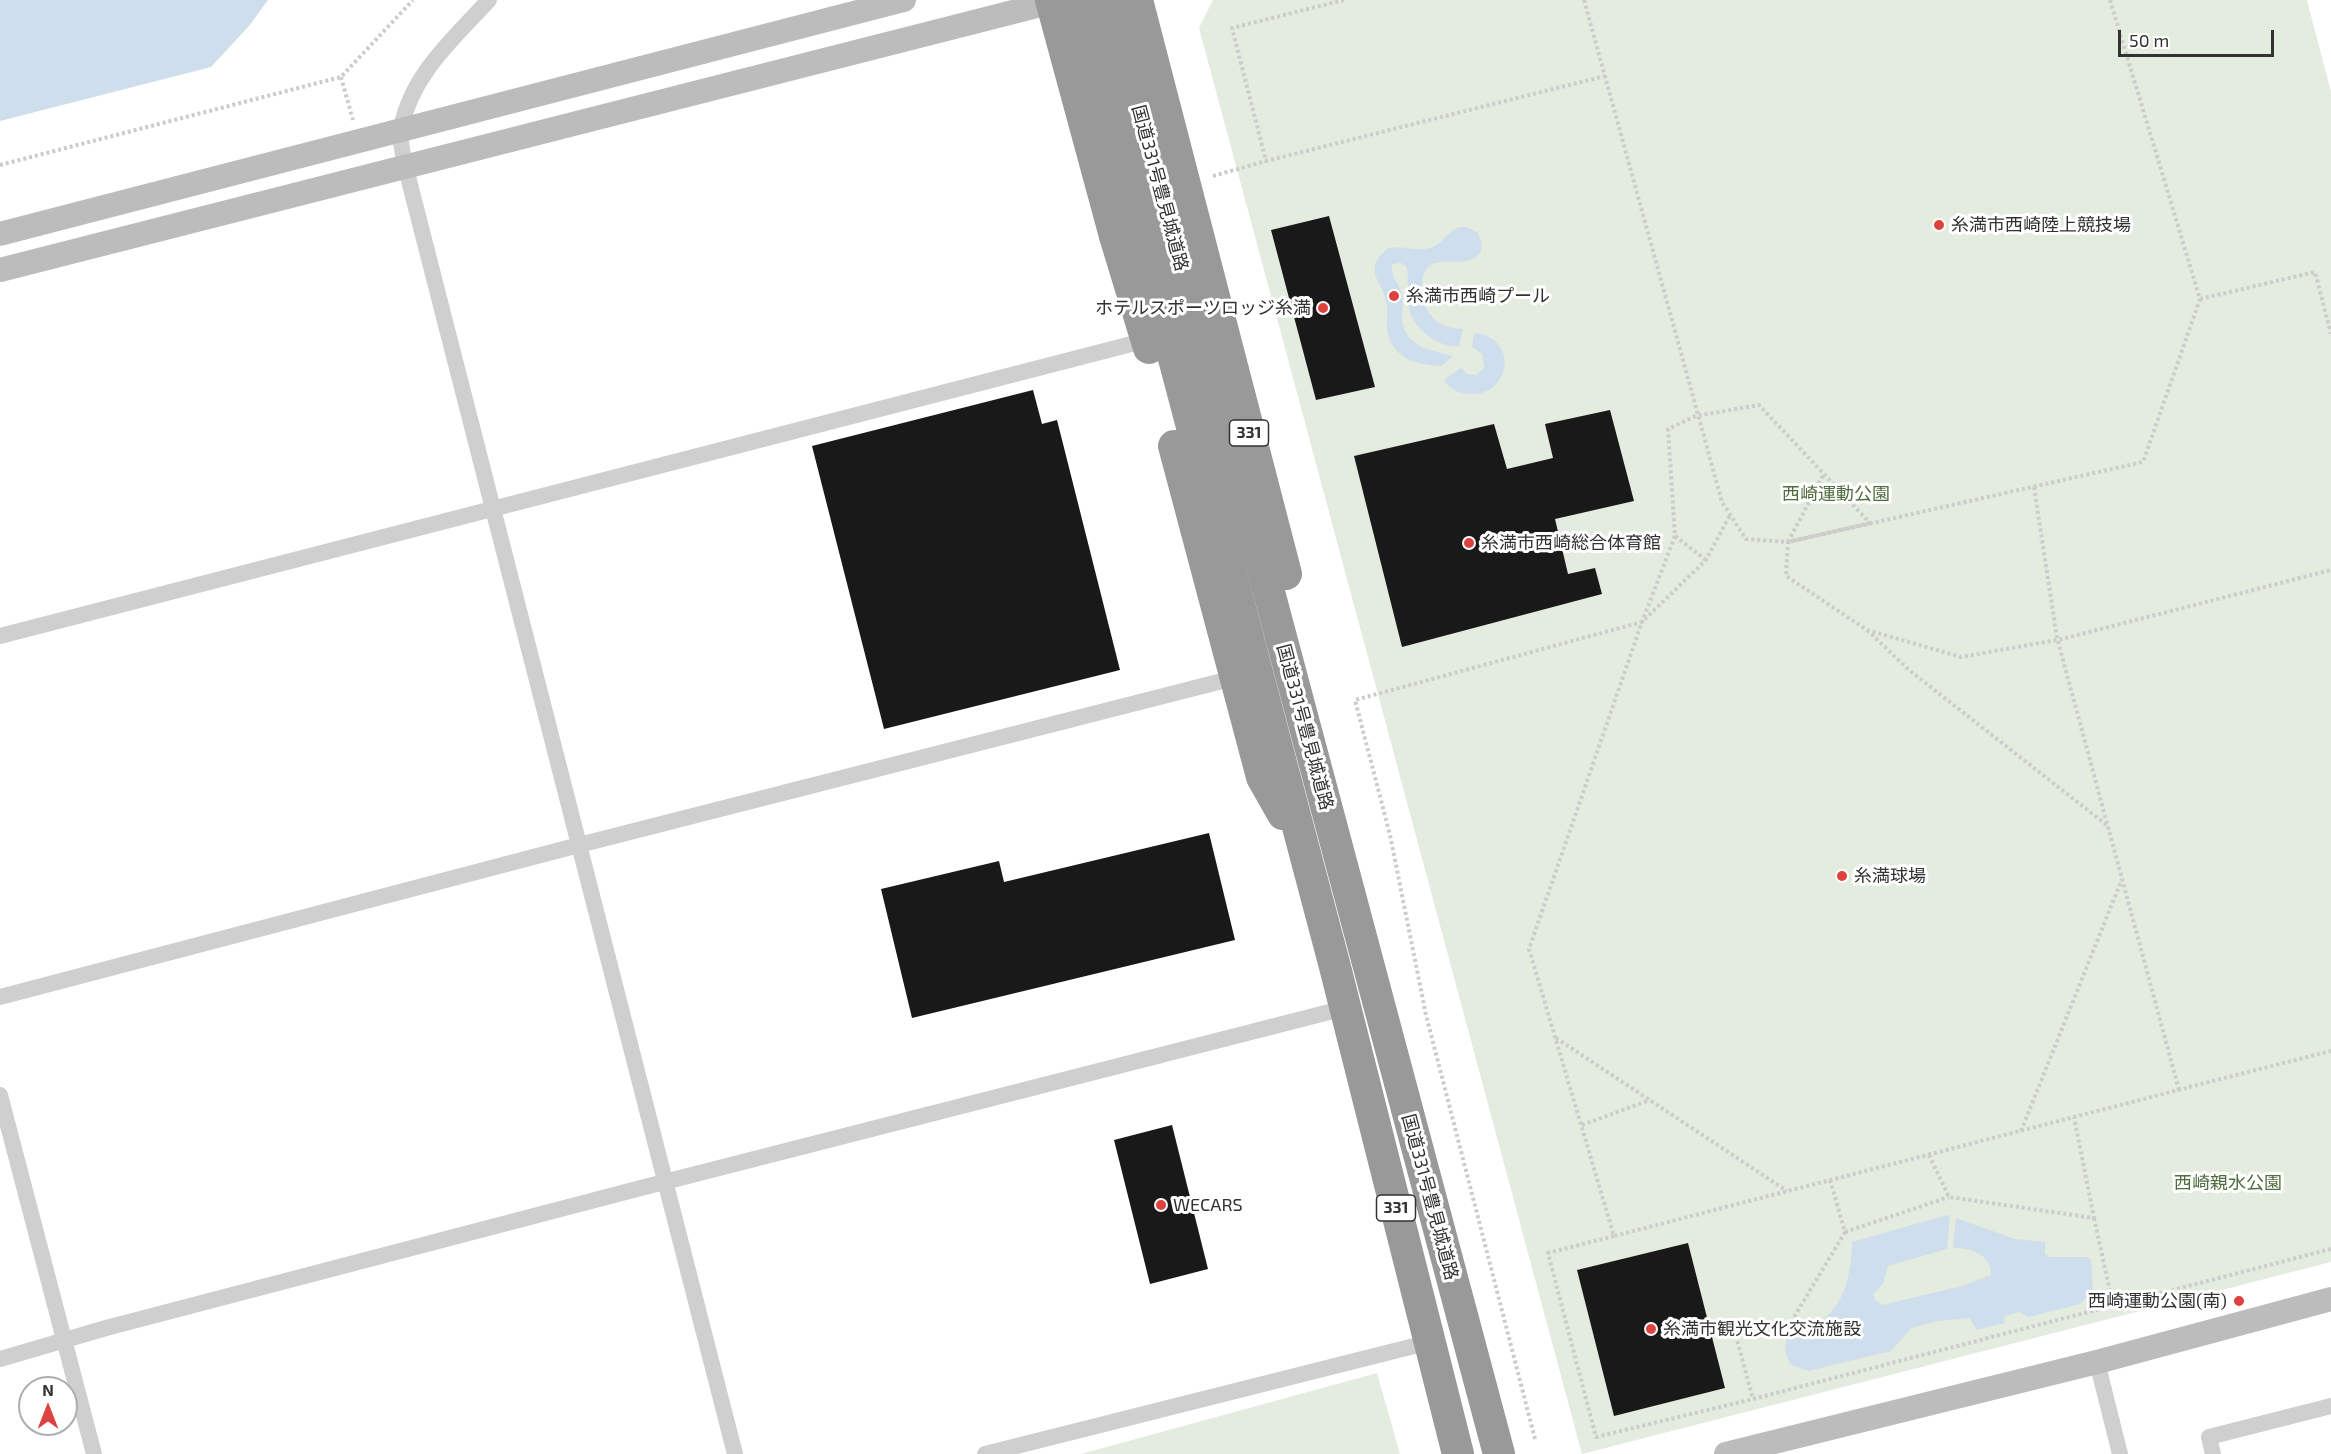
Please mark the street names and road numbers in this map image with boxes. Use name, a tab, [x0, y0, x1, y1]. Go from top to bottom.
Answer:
street label: 国道331号豊見城道路	[1127, 103, 1193, 273]
road number: 331	[1230, 420, 1268, 446]
street label: 国道331号豊見城道路	[1272, 642, 1338, 812]
street label: 国道331号豊見城道路	[1397, 1112, 1463, 1282]
road number: 331	[1376, 1195, 1416, 1221]

